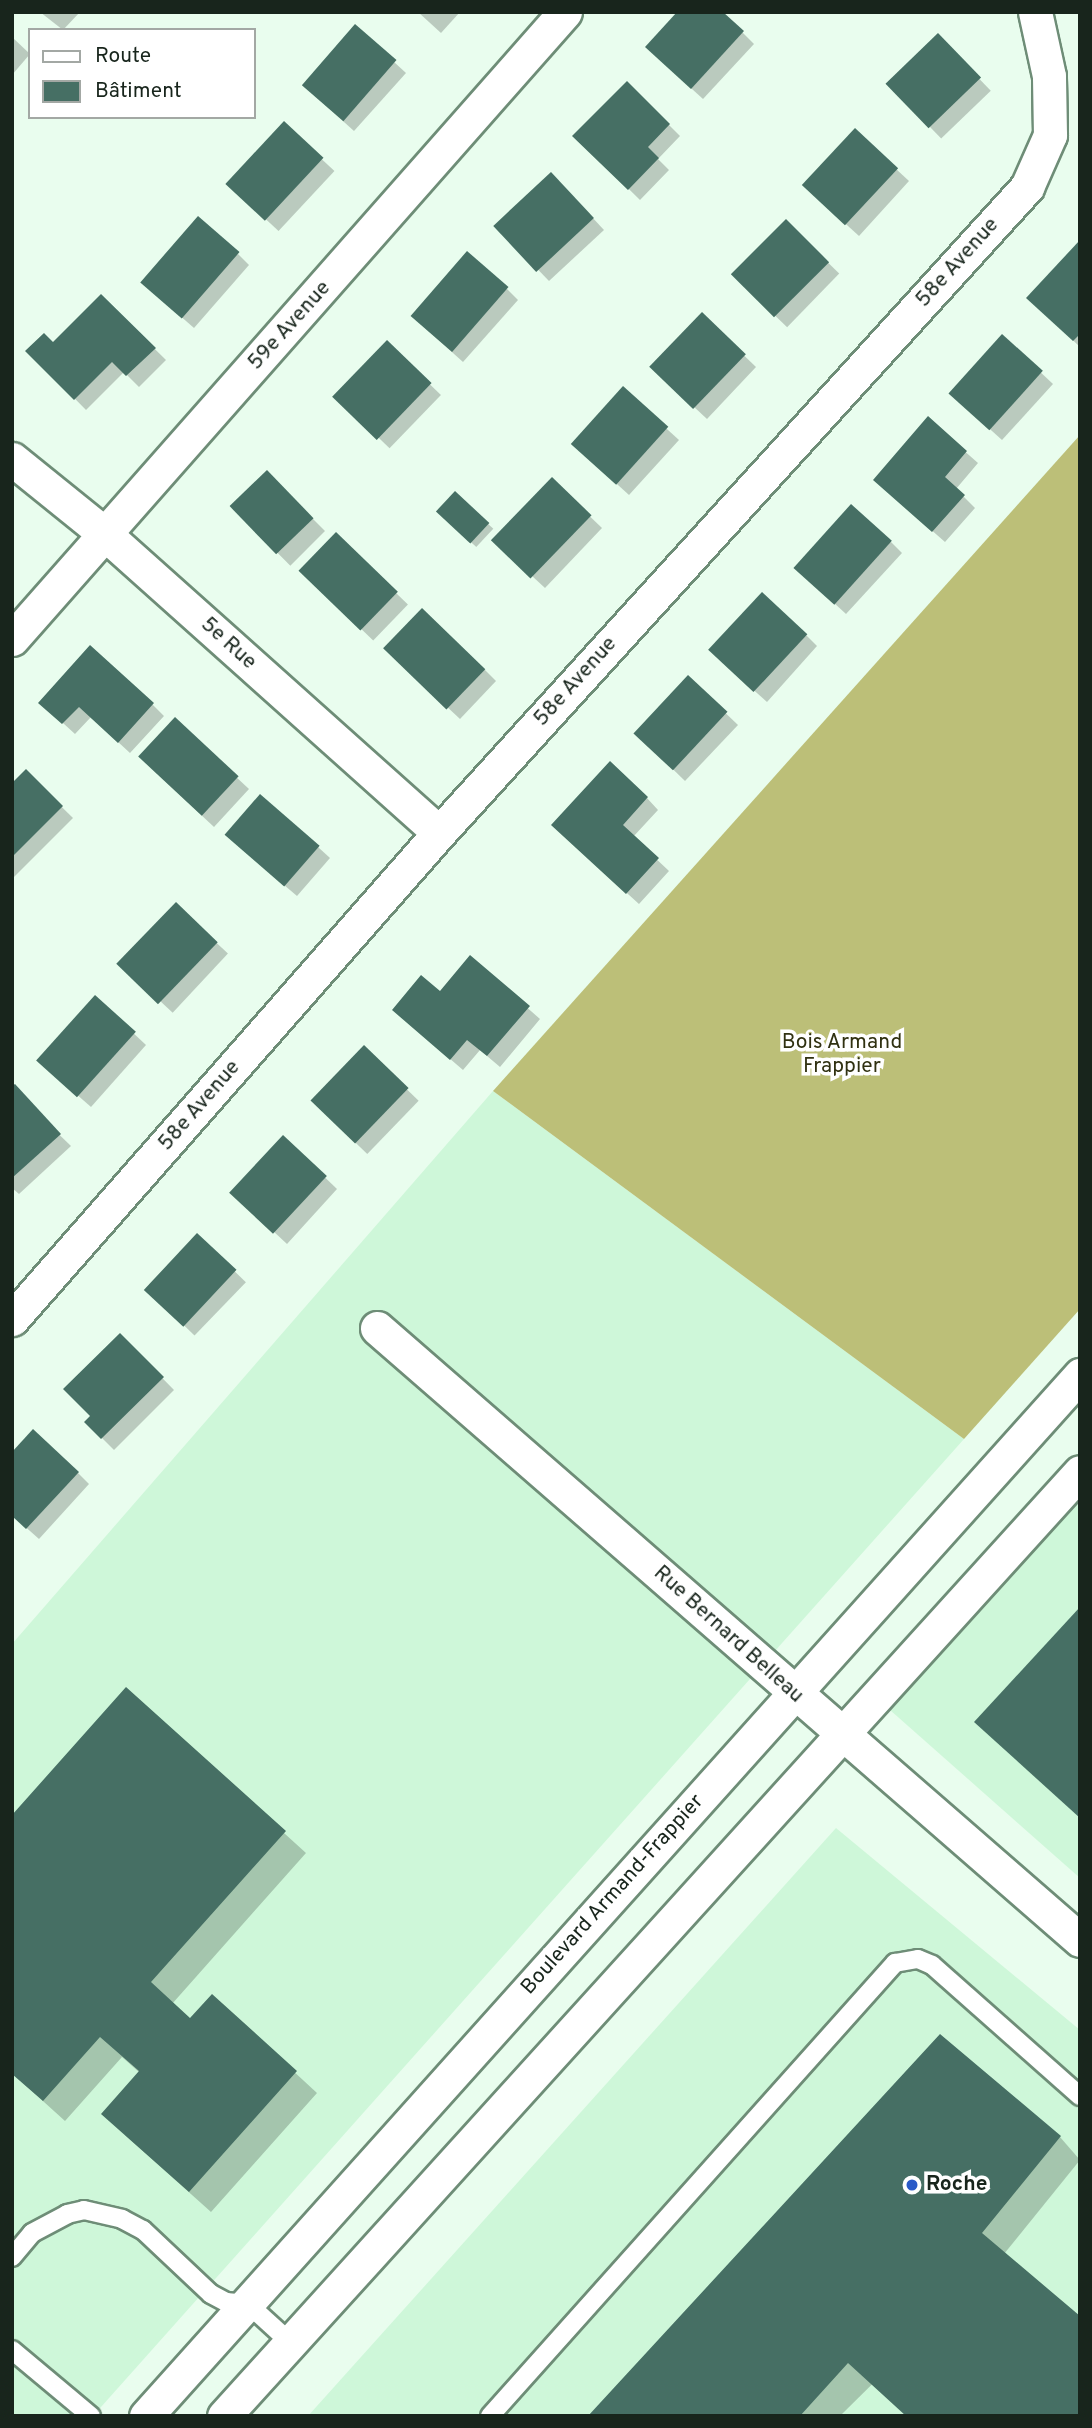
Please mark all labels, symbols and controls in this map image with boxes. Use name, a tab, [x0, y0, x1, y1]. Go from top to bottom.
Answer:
legend	[28, 28, 256, 119]
text: Route	[95, 43, 151, 70]
text: Bâtiment	[95, 78, 182, 105]
street label: 58e Avenue	[911, 213, 1005, 313]
street label: 59e Avenue	[243, 276, 337, 376]
street label: 5e Rue	[195, 613, 261, 675]
street label: 58e Avenue	[529, 632, 623, 732]
park label: Bois Armand Frappier	[781, 1030, 903, 1080]
street label: 58e Avenue	[154, 1055, 246, 1157]
street label: Rue Bernard Belleau	[648, 1561, 808, 1709]
street label: Boulevard Armand-Frappier	[516, 1789, 710, 2001]
place label: Roche	[926, 2172, 987, 2198]
marker: Roche	[904, 2177, 920, 2193]

